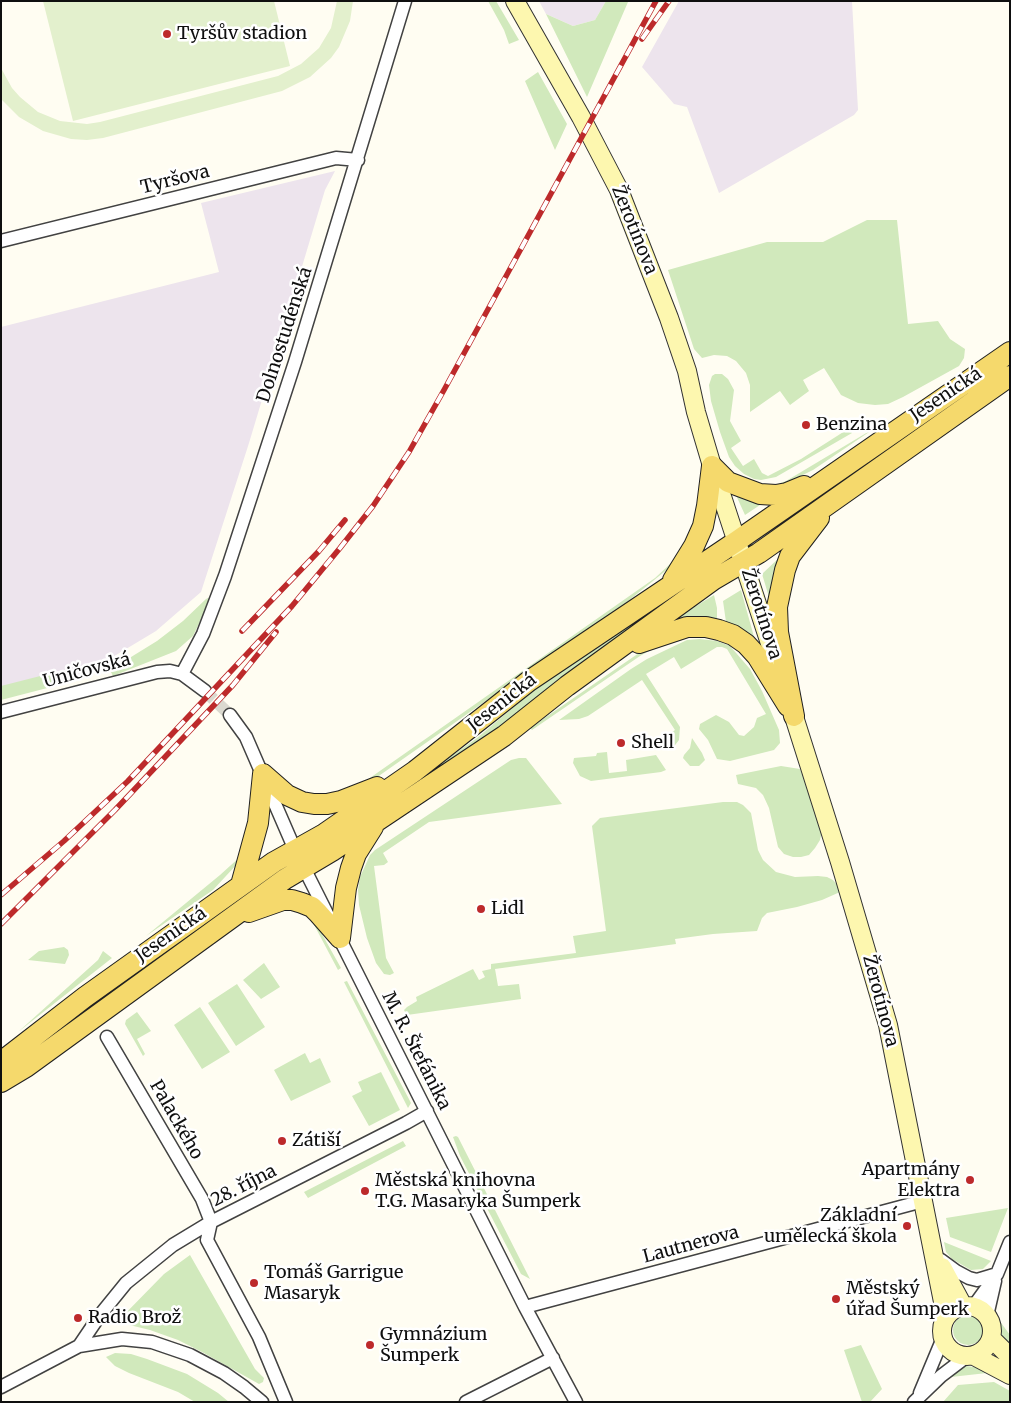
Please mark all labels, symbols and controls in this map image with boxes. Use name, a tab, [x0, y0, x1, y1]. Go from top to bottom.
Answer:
place label: Tyršův stadion	[177, 23, 307, 45]
marker: Tyršův stadion	[161, 28, 173, 40]
street label: Tyršova	[138, 161, 212, 199]
street label: Žerotínova	[606, 182, 662, 278]
street label: Dolnostudénská	[253, 264, 317, 406]
street label: Jesenická	[906, 363, 986, 427]
place label: Benzina	[816, 414, 887, 436]
marker: Benzina	[800, 419, 812, 431]
street label: Žerotínova	[736, 566, 786, 662]
street label: Uničovská	[41, 649, 133, 693]
street label: Jesenická	[463, 669, 541, 737]
place label: Shell	[631, 732, 674, 754]
marker: Shell	[615, 737, 627, 749]
place label: Lidl	[491, 898, 524, 920]
street label: Jesenická	[131, 903, 211, 967]
marker: Lidl	[475, 903, 487, 915]
street label: Žerotínova	[857, 953, 903, 1049]
street label: M. R. Štefánika	[377, 988, 455, 1114]
street label: Palackého	[145, 1077, 207, 1163]
place label: Zátiší	[292, 1130, 341, 1152]
marker: Zátiší	[276, 1135, 288, 1147]
place label: Apartmány Elektra	[862, 1159, 960, 1202]
street label: 28. října	[208, 1160, 280, 1212]
place label: Městská knihovna T.G. Masaryka Šumperk	[375, 1170, 581, 1212]
marker: Apartmány Elektra	[964, 1174, 976, 1186]
marker: Městská knihovna T.G. Masaryka Šumperk	[359, 1185, 371, 1197]
place label: Základní umělecká škola	[764, 1205, 897, 1248]
marker: Základní umělecká škola	[901, 1220, 913, 1232]
street label: Lautnerova	[641, 1222, 741, 1268]
place label: Tomáš Garrigue Masaryk	[264, 1262, 403, 1304]
marker: Tomáš Garrigue Masaryk	[248, 1277, 260, 1289]
place label: Městský úřad Šumperk	[846, 1278, 969, 1320]
marker: Městský úřad Šumperk	[830, 1293, 842, 1305]
place label: Radio Brož	[88, 1307, 181, 1329]
marker: Radio Brož	[72, 1312, 84, 1324]
place label: Gymnázium Šumperk	[380, 1324, 487, 1366]
marker: Gymnázium Šumperk	[364, 1339, 376, 1351]

